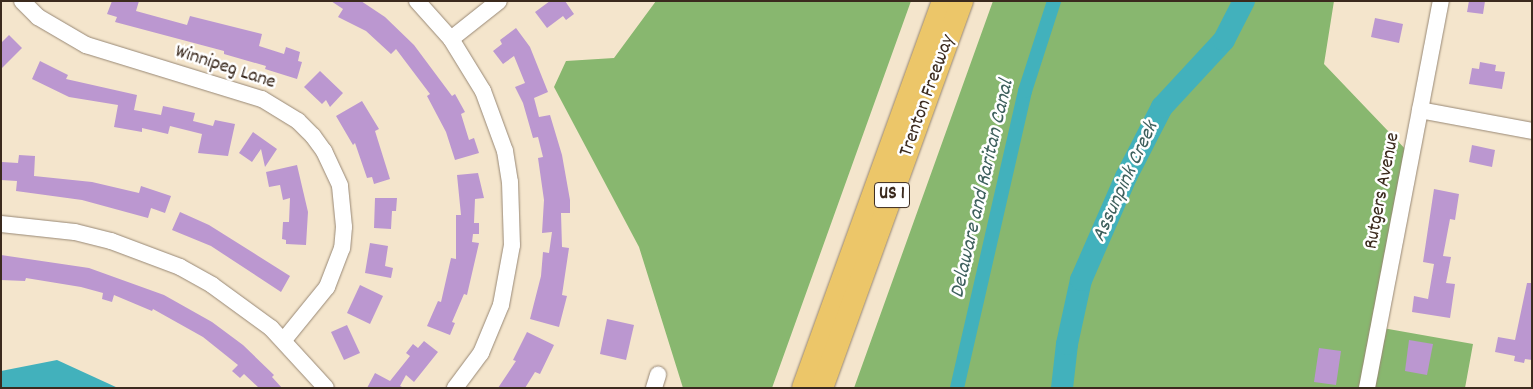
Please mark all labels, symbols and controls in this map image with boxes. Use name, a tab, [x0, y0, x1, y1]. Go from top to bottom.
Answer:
street label: Trenton Freeway	[895, 32, 961, 160]
street label: Winnipeg Lane	[172, 40, 278, 96]
water label: Delaware and Raritan Canal	[946, 78, 1020, 300]
water label: Assunpink Creek	[1087, 118, 1165, 246]
street label: Rutgers Avenue	[1360, 131, 1406, 251]
road number: US 1	[873, 178, 911, 212]

